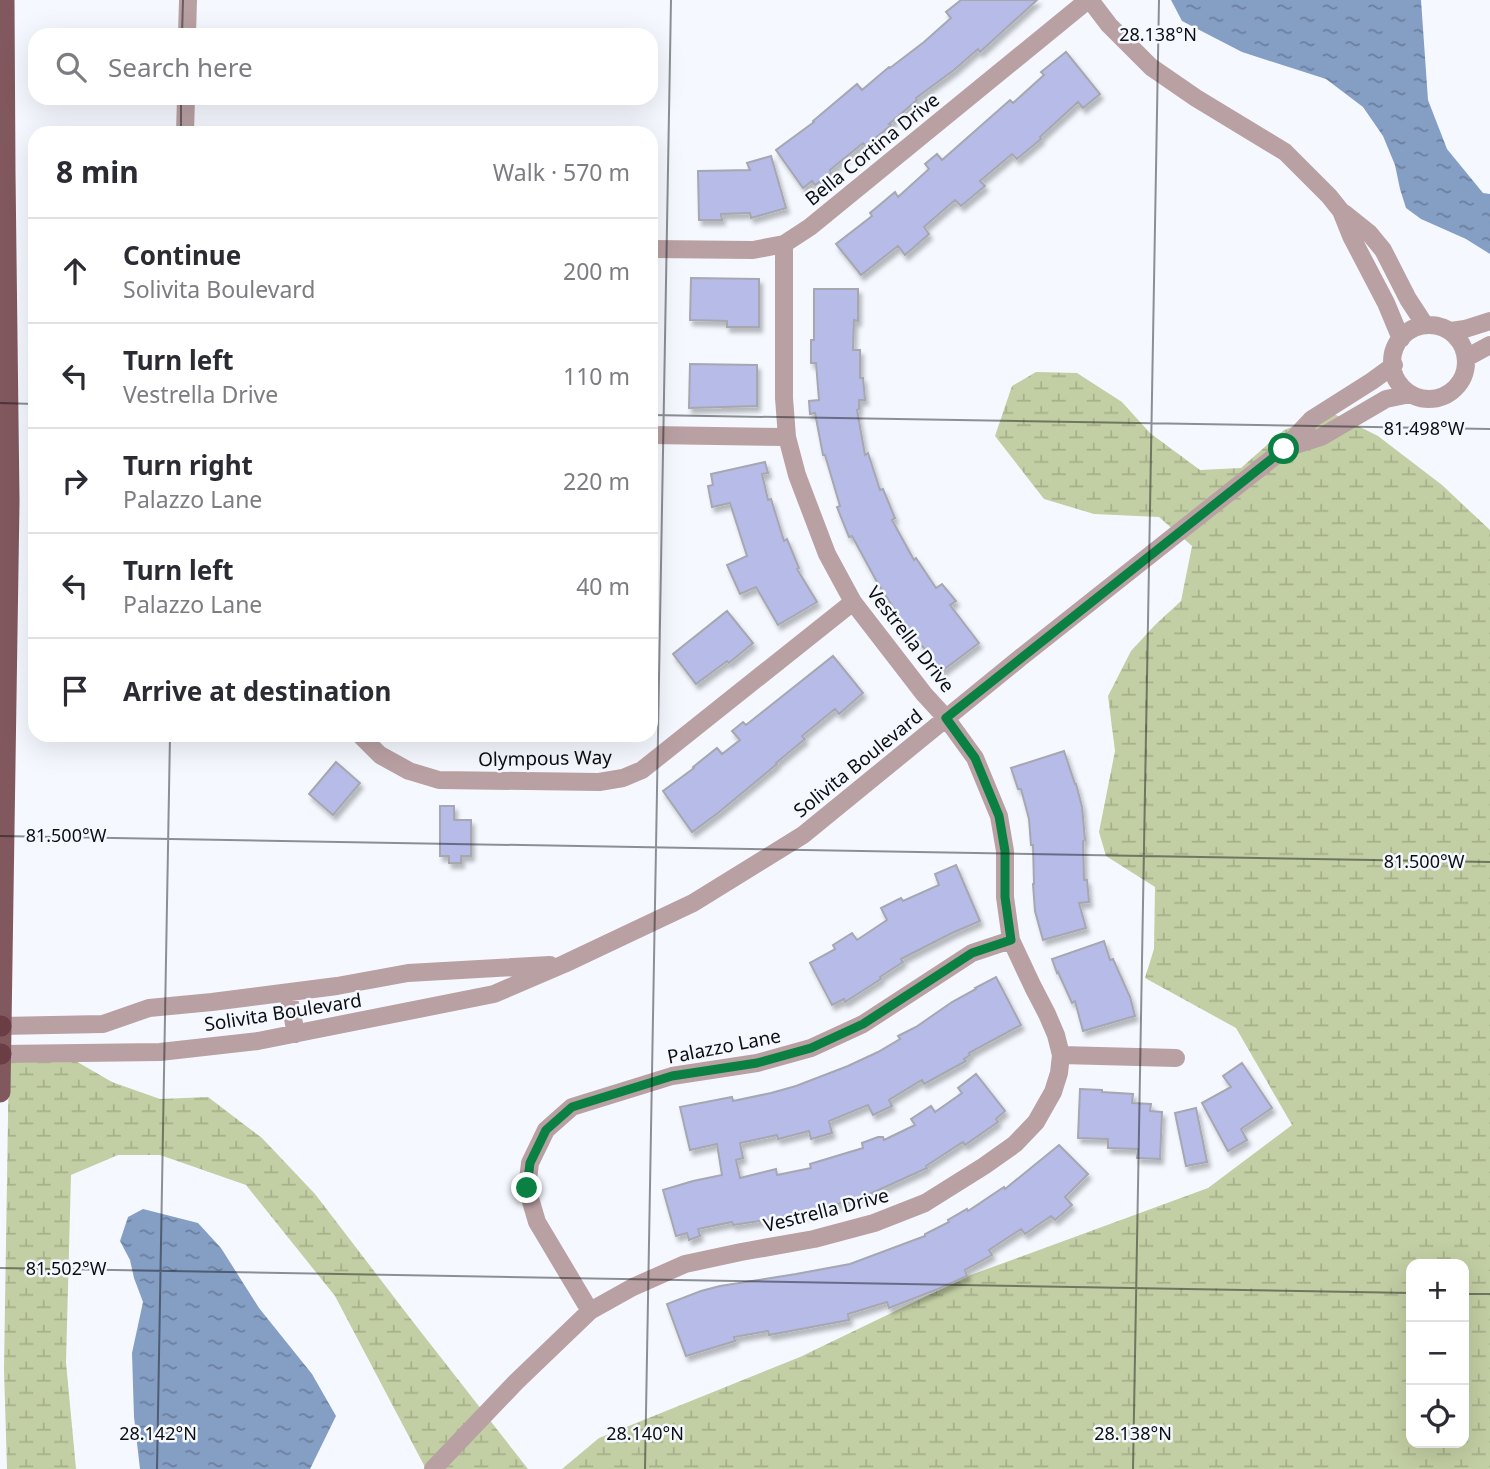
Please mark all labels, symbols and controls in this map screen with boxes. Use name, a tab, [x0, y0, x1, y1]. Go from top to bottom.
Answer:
text: 28.138°N	[1119, 22, 1197, 46]
search box	[28, 28, 658, 105]
icon: search	[52, 48, 90, 86]
text: Search here	[108, 49, 253, 85]
street label: Bella Cortina Drive	[799, 87, 945, 211]
text: 8 min	[56, 151, 139, 192]
text: Walk · 570 m	[493, 156, 630, 188]
text: Continue	[123, 237, 241, 273]
icon: ahead	[56, 252, 94, 290]
text: 200 m	[563, 255, 630, 287]
text: Solivita Boulevard	[123, 273, 316, 305]
text: Turn left	[123, 342, 234, 378]
icon: left	[56, 357, 94, 395]
text: 110 m	[563, 360, 630, 392]
text: Vestrella Drive	[123, 378, 278, 410]
text: 81.498°W	[1384, 416, 1465, 440]
route start	[1268, 433, 1299, 464]
text: Turn right	[123, 447, 253, 483]
icon: right	[56, 462, 94, 500]
text: 220 m	[563, 465, 630, 497]
text: Palazzo Lane	[123, 483, 262, 515]
text: Turn left	[123, 552, 234, 588]
icon: left	[56, 567, 94, 605]
text: 40 m	[576, 570, 630, 602]
street label: Vestrella Drive	[861, 580, 961, 698]
text: Palazzo Lane	[123, 588, 262, 620]
icon: arrive	[56, 672, 94, 710]
text: Arrive at destination	[123, 673, 392, 709]
street label: Solivita Boulevard	[788, 703, 928, 823]
street label: Olympous Way	[478, 744, 612, 772]
text: 81.500°W	[26, 823, 107, 847]
text: 81.500°W	[1384, 849, 1465, 873]
street label: Solivita Boulevard	[202, 987, 364, 1037]
street label: Palazzo Lane	[665, 1022, 783, 1070]
route end	[511, 1172, 542, 1203]
street label: Vestrella Drive	[761, 1182, 891, 1238]
text: 81.502°W	[26, 1256, 107, 1280]
map controls	[1406, 1259, 1469, 1448]
button: +	[1406, 1259, 1469, 1322]
button: −	[1406, 1322, 1469, 1385]
button: locate	[1406, 1385, 1469, 1448]
text: 28.142°N	[119, 1421, 197, 1445]
text: 28.140°N	[606, 1421, 684, 1445]
text: 28.138°N	[1094, 1421, 1172, 1445]

